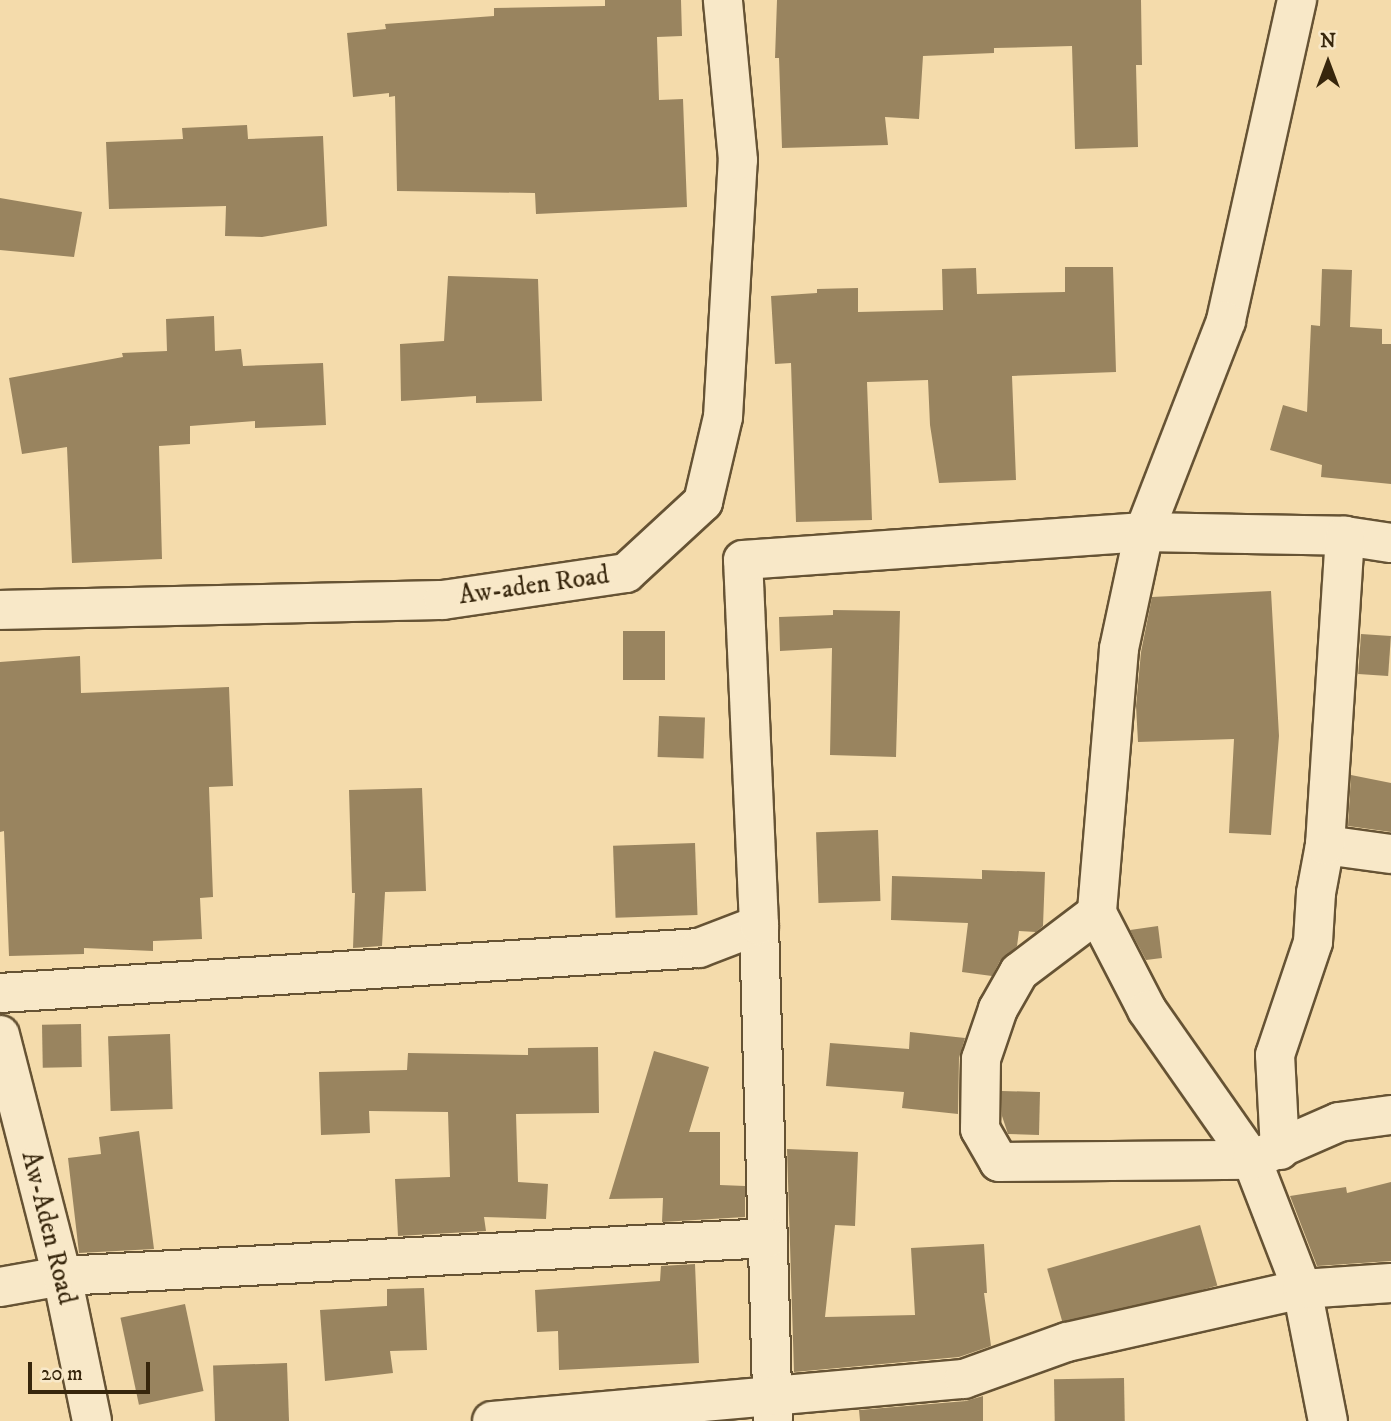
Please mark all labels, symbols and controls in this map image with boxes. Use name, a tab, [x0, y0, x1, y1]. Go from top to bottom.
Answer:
north arrow	[1293, 28, 1363, 98]
text: N	[1320, 30, 1336, 53]
street label: Aw-aden Road	[457, 560, 611, 612]
street label: Aw-Aden Road	[14, 1148, 82, 1308]
scale bar	[32, 1348, 154, 1392]
text: 20 m	[41, 1361, 83, 1387]

